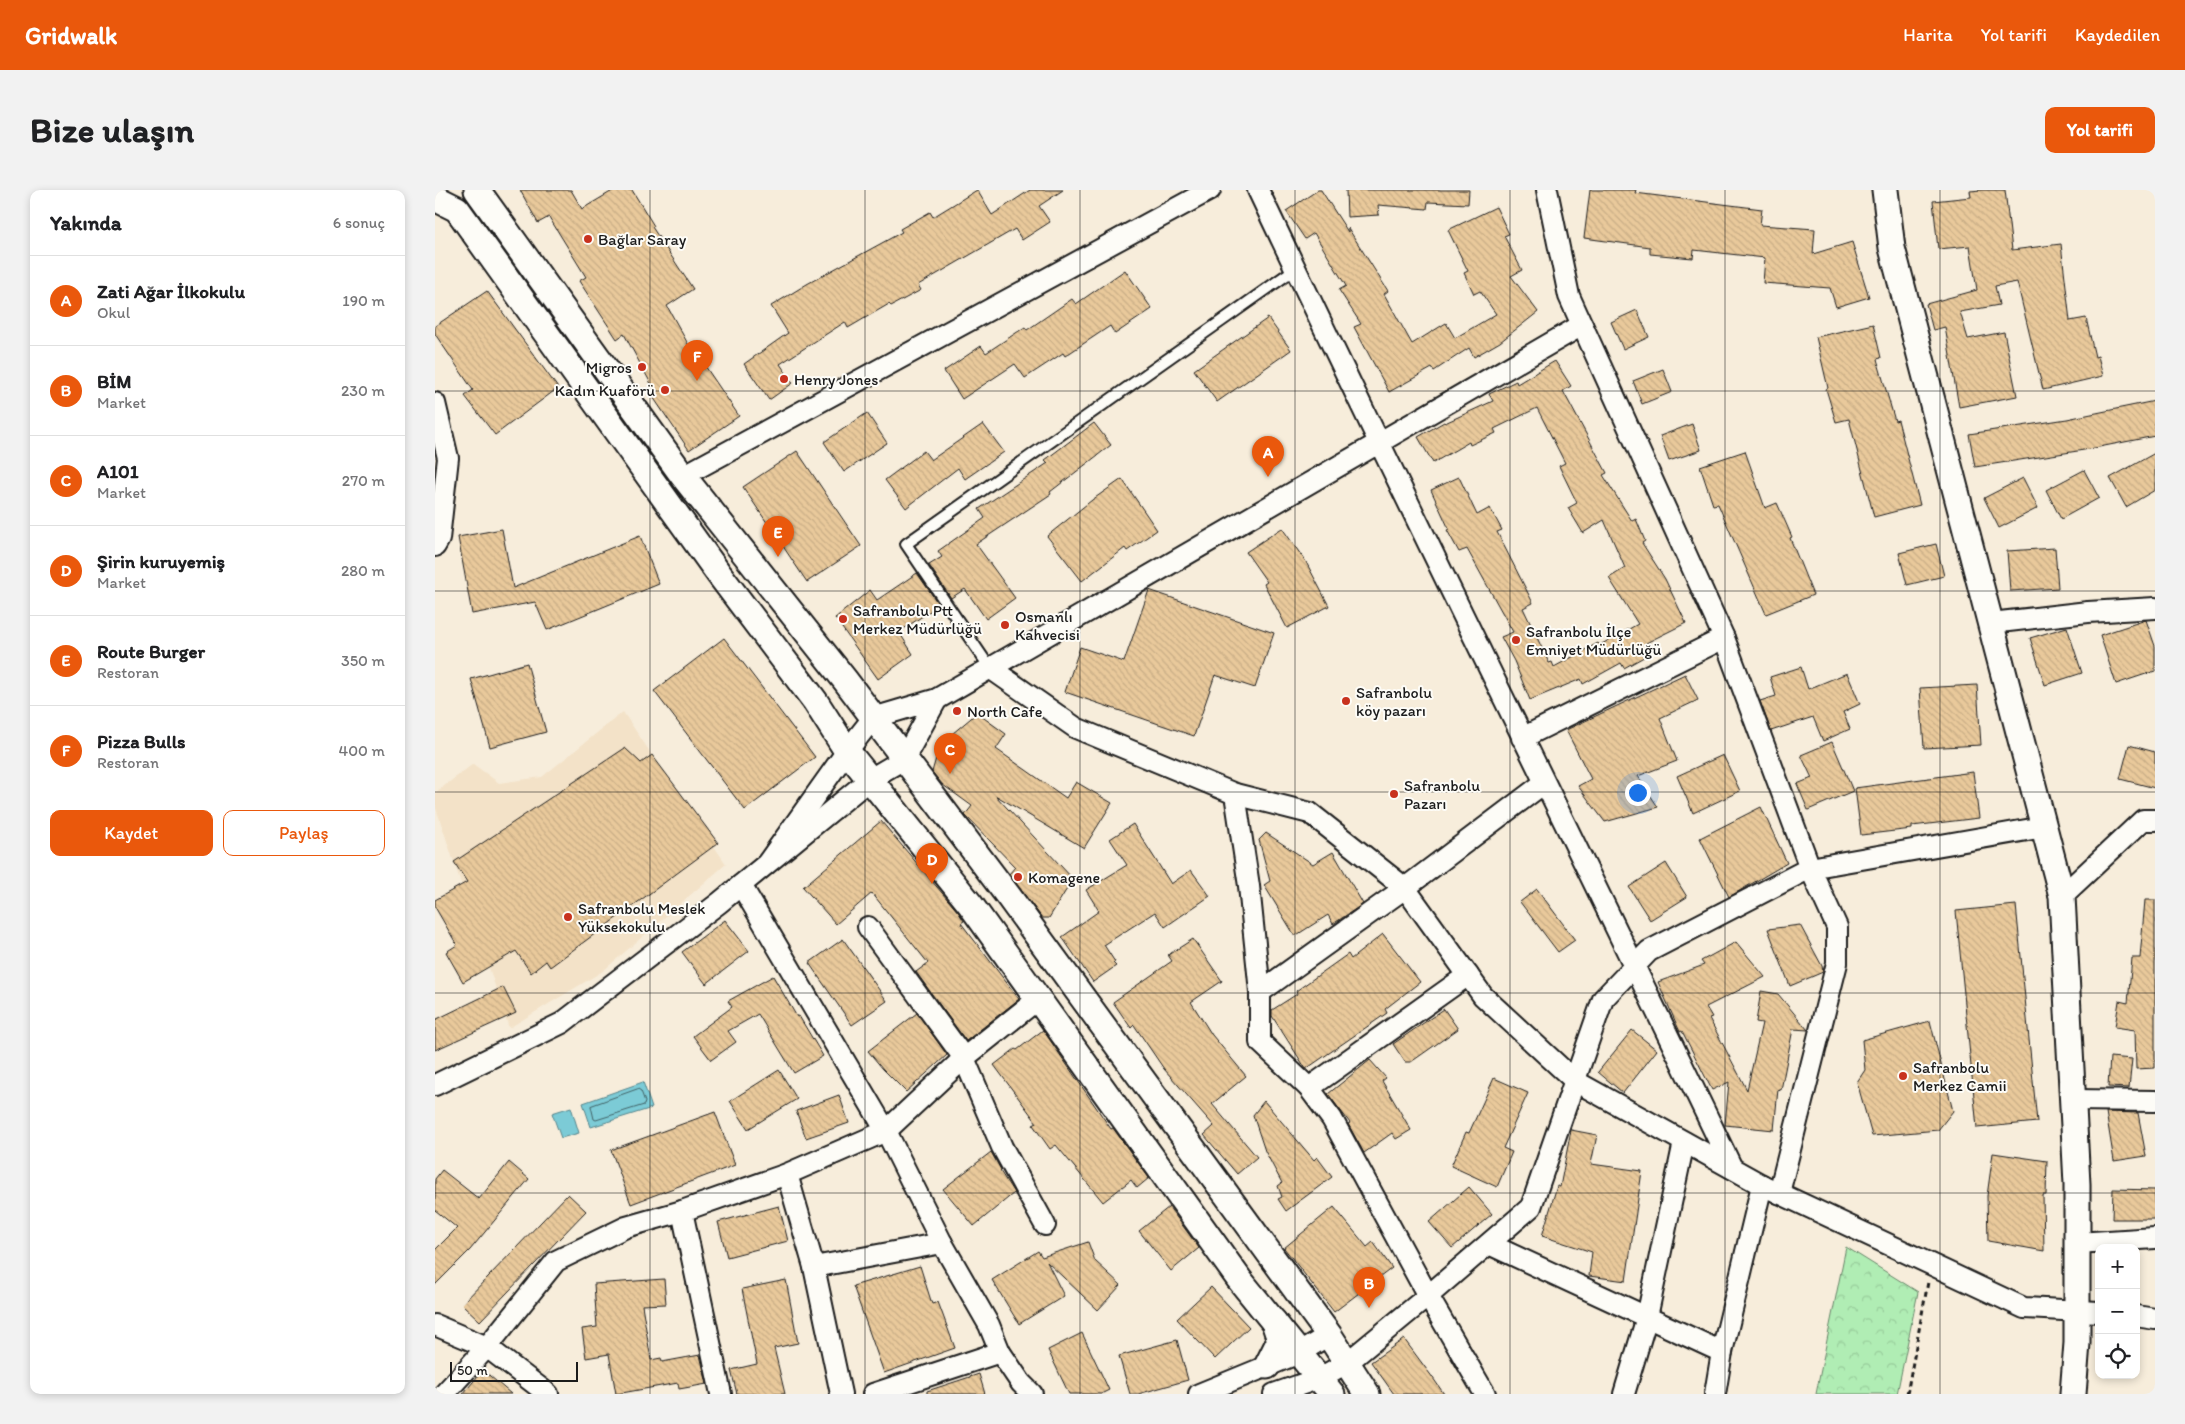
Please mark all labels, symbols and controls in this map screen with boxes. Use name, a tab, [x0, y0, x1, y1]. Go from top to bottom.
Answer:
text: Gridwalk	[25, 21, 117, 50]
text: Harita	[1903, 24, 1953, 46]
text: Yol tarifi	[1981, 24, 2047, 46]
text: Kaydedilen	[2075, 24, 2160, 46]
button: Yol tarifi	[2045, 107, 2155, 153]
text: Bize ulaşın	[30, 109, 194, 151]
text: Yakında	[50, 210, 122, 235]
text: 6 sonuç	[333, 213, 385, 232]
place label: Bağlar Saray	[598, 230, 687, 249]
marker: Bağlar Saray	[582, 233, 594, 245]
text: Zati Ağar İlkokulu	[97, 280, 245, 303]
text: A	[61, 291, 71, 310]
text: 190 m	[342, 291, 385, 310]
text: Okul	[97, 303, 130, 322]
pin: F	[681, 340, 713, 381]
place label: Migros	[586, 358, 632, 377]
marker: Migros	[636, 361, 648, 373]
text: BİM	[97, 370, 132, 393]
place label: Henry Jones	[794, 370, 878, 389]
marker: Henry Jones	[778, 373, 790, 385]
text: B	[61, 381, 71, 400]
text: 230 m	[341, 381, 385, 400]
place label: Kadın Kuaförü	[555, 381, 655, 400]
marker: Kadın Kuaförü	[659, 384, 671, 396]
text: Market	[97, 393, 146, 412]
pin: A	[1252, 436, 1284, 477]
text: A101	[97, 460, 139, 483]
text: C	[61, 471, 71, 490]
text: 270 m	[342, 471, 385, 490]
text: Market	[97, 483, 146, 502]
pin: E	[762, 516, 794, 557]
text: Şirin kuruyemiş	[97, 550, 225, 573]
text: D	[61, 561, 71, 580]
text: 280 m	[341, 561, 385, 580]
text: Market	[97, 573, 146, 592]
place label: Safranbolu Ptt Merkez Müdürlüğü	[853, 601, 982, 638]
place label: Osmanlı Kahvecisi	[1015, 607, 1080, 644]
marker: Safranbolu Ptt Merkez Müdürlüğü	[837, 613, 849, 625]
marker: Osmanlı Kahvecisi	[999, 619, 1011, 631]
place label: Safranbolu İlçe Emniyet Müdürlüğü	[1526, 622, 1661, 659]
marker: Safranbolu İlçe Emniyet Müdürlüğü	[1510, 634, 1522, 646]
text: Route Burger	[97, 640, 205, 663]
text: E	[62, 651, 70, 670]
text: 350 m	[341, 651, 385, 670]
text: Restoran	[97, 663, 159, 682]
place label: Safranbolu köy pazarı	[1356, 683, 1432, 720]
marker: Safranbolu köy pazarı	[1340, 695, 1352, 707]
place label: North Cafe	[967, 702, 1043, 721]
marker: North Cafe	[951, 705, 963, 717]
text: Pizza Bulls	[97, 730, 186, 753]
pin: C	[934, 733, 966, 774]
text: F	[62, 741, 70, 760]
text: 400 m	[339, 741, 385, 760]
text: Restoran	[97, 753, 159, 772]
place label: Safranbolu Pazarı	[1404, 776, 1480, 813]
your location	[1625, 780, 1651, 806]
marker: Safranbolu Pazarı	[1388, 788, 1400, 800]
button: Kaydet	[50, 810, 213, 856]
button: Paylaş	[223, 810, 385, 856]
pin: D	[916, 843, 948, 884]
place label: Komagene	[1028, 868, 1100, 887]
marker: Komagene	[1012, 871, 1024, 883]
place label: Safranbolu Meslek Yüksekokulu	[578, 899, 705, 936]
marker: Safranbolu Meslek Yüksekokulu	[562, 911, 574, 923]
place label: Safranbolu Merkez Camii	[1913, 1058, 2007, 1095]
marker: Safranbolu Merkez Camii	[1897, 1070, 1909, 1082]
map controls	[2095, 1244, 2140, 1379]
button: +	[2095, 1244, 2140, 1289]
pin: B	[1353, 1267, 1385, 1308]
button: −	[2095, 1289, 2140, 1334]
button: locate	[2095, 1334, 2140, 1379]
scale bar	[450, 1359, 577, 1382]
text: 50 m	[457, 1362, 488, 1379]

